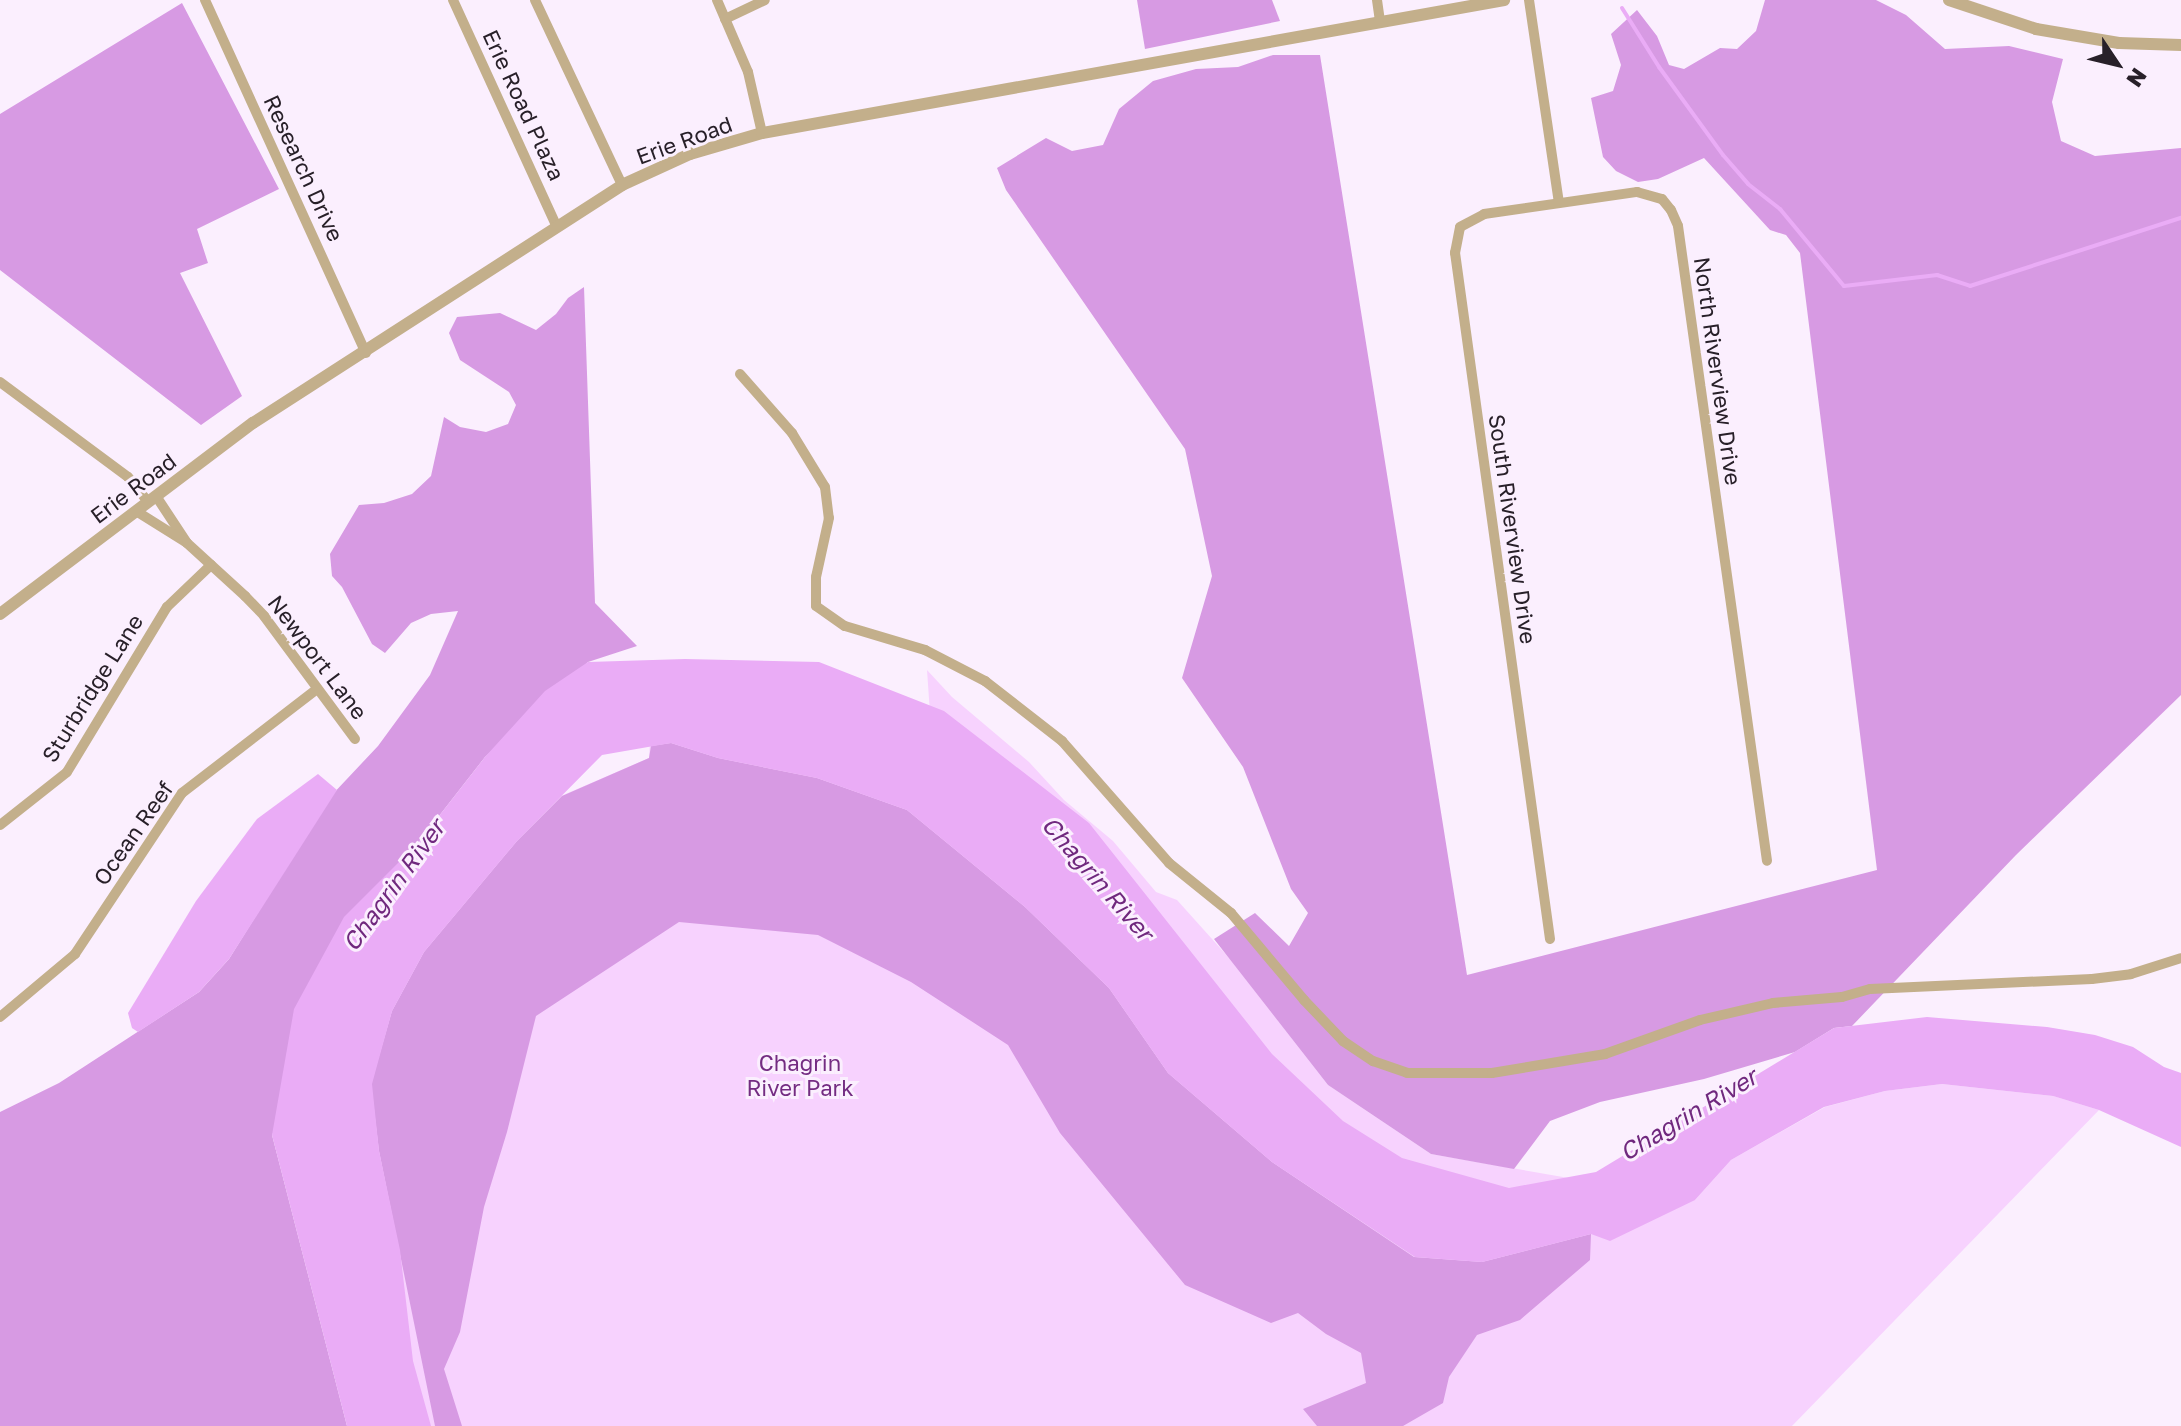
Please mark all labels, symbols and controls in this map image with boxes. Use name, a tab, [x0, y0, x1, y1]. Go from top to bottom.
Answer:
north arrow	[2077, 24, 2157, 104]
street label: Erie Road Plaza	[478, 26, 570, 184]
text: N	[2121, 63, 2153, 93]
street label: Research Drive	[259, 91, 349, 245]
street label: Erie Road	[632, 110, 736, 170]
street label: North Riverview Drive	[1689, 255, 1747, 487]
street label: South Riverview Drive	[1484, 412, 1542, 646]
street label: Erie Road	[85, 447, 181, 529]
street label: Newport Lane	[263, 590, 373, 724]
street label: Sturbridge Lane	[36, 609, 148, 767]
street label: Ocean Reef	[88, 776, 178, 890]
water label: Chagrin River	[1036, 810, 1160, 946]
water label: Chagrin River	[336, 814, 450, 956]
park label: Chagrin River Park	[746, 1049, 854, 1100]
water label: Chagrin River	[1614, 1062, 1762, 1166]

